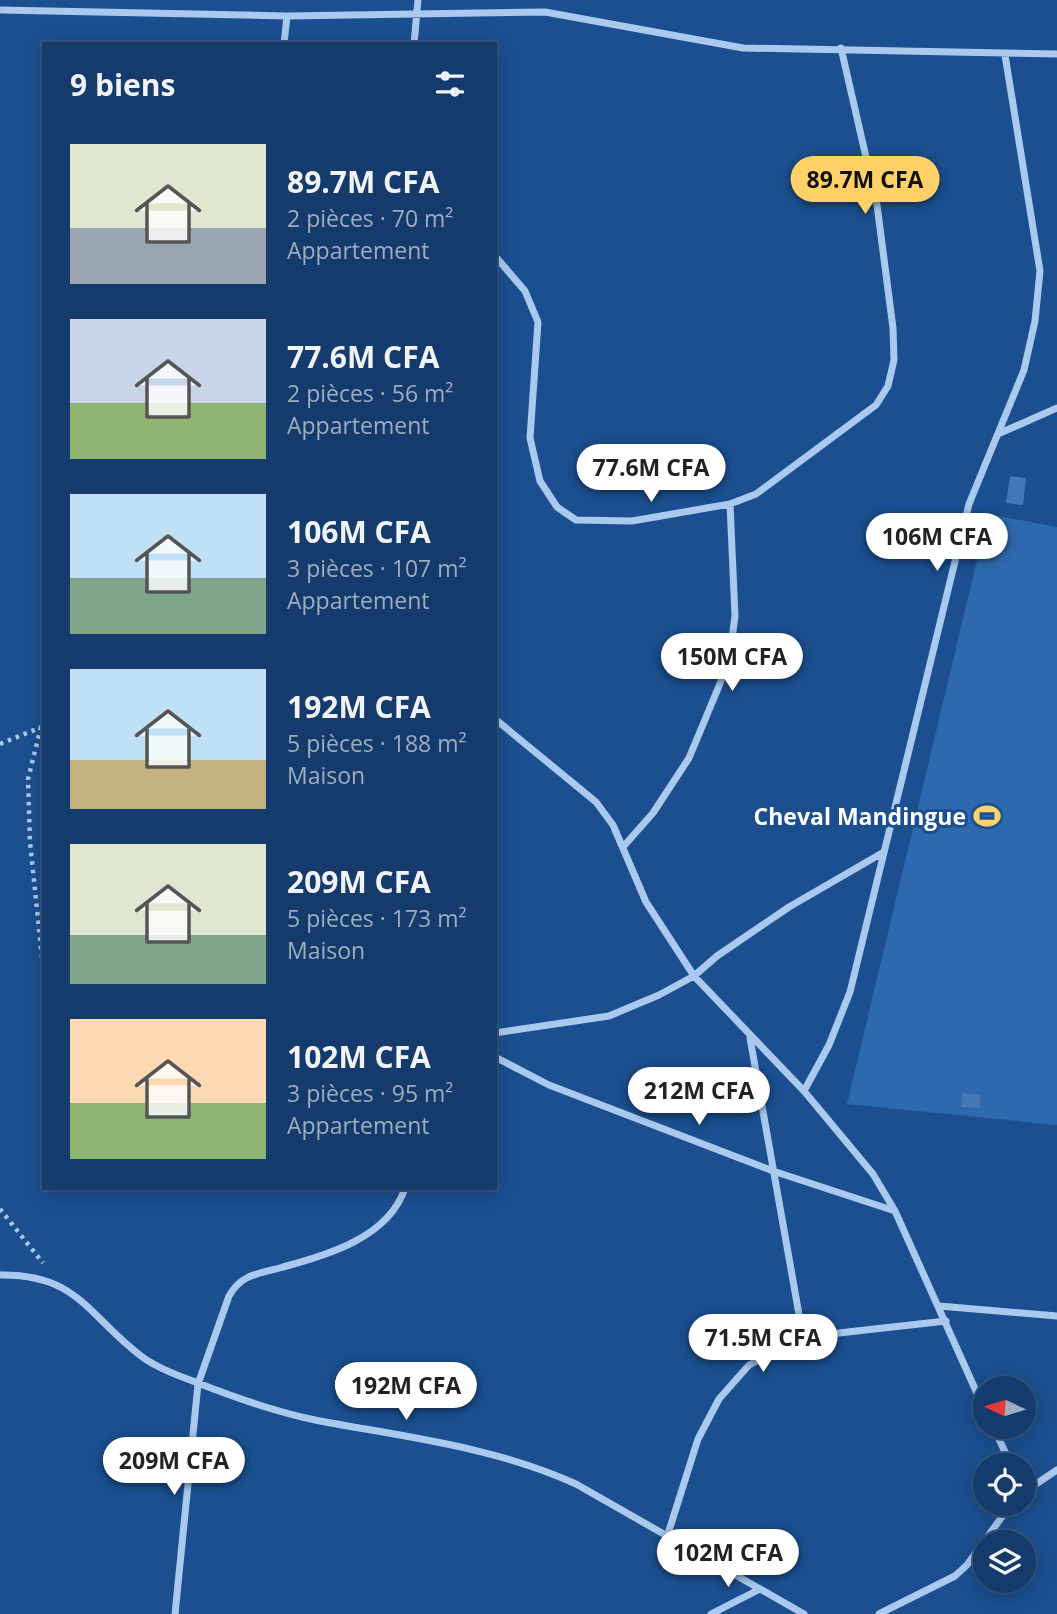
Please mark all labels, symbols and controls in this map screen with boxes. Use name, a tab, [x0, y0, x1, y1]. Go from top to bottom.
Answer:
text: 9 biens	[70, 64, 175, 105]
icon: filters	[431, 65, 469, 103]
pin: 89.7M CFA	[785, 156, 945, 216]
text: 89.7M CFA	[287, 161, 439, 202]
text: 89.7M CFA	[807, 163, 923, 195]
icon: home	[126, 172, 210, 256]
text: 2 pièces · 70 m²	[287, 202, 453, 234]
text: Appartement	[287, 234, 430, 266]
text: 77.6M CFA	[287, 336, 439, 377]
icon: home	[126, 347, 210, 431]
text: 2 pièces · 56 m²	[287, 377, 453, 409]
text: Appartement	[287, 409, 430, 441]
pin: 77.6M CFA	[571, 444, 731, 504]
text: 77.6M CFA	[593, 451, 709, 483]
text: 106M CFA	[287, 511, 431, 552]
pin: 106M CFA	[865, 514, 1009, 573]
text: 106M CFA	[882, 520, 992, 552]
icon: home	[126, 522, 210, 606]
text: 3 pièces · 107 m²	[287, 552, 467, 584]
text: Appartement	[287, 584, 430, 616]
pin: 150M CFA	[660, 634, 804, 693]
text: 150M CFA	[677, 640, 787, 672]
text: 192M CFA	[287, 686, 431, 727]
icon: home	[126, 697, 210, 781]
text: 5 pièces · 188 m²	[287, 727, 467, 759]
text: Maison	[287, 759, 365, 791]
place label: Cheval Mandingue	[754, 800, 966, 832]
sports icon: Cheval Mandingue	[972, 801, 1002, 831]
text: 209M CFA	[287, 861, 431, 902]
icon: home	[126, 872, 210, 956]
text: 5 pièces · 173 m²	[287, 902, 467, 934]
text: Maison	[287, 934, 365, 966]
text: 102M CFA	[287, 1036, 431, 1077]
icon: home	[126, 1047, 210, 1131]
pin: 212M CFA	[627, 1068, 771, 1127]
text: 212M CFA	[644, 1074, 754, 1106]
text: 3 pièces · 95 m²	[287, 1077, 453, 1109]
text: Appartement	[287, 1109, 430, 1141]
pin: 71.5M CFA	[683, 1314, 843, 1374]
text: 71.5M CFA	[705, 1321, 821, 1353]
pin: 192M CFA	[334, 1362, 478, 1422]
text: 192M CFA	[351, 1369, 461, 1401]
north arrow	[973, 1376, 1036, 1438]
map controls	[973, 1376, 1036, 1593]
pin: 209M CFA	[102, 1438, 246, 1497]
text: 209M CFA	[119, 1444, 229, 1476]
button: locate	[973, 1453, 1036, 1516]
pin: 102M CFA	[656, 1530, 800, 1589]
button: layers	[973, 1530, 1036, 1593]
text: 102M CFA	[673, 1536, 783, 1568]

